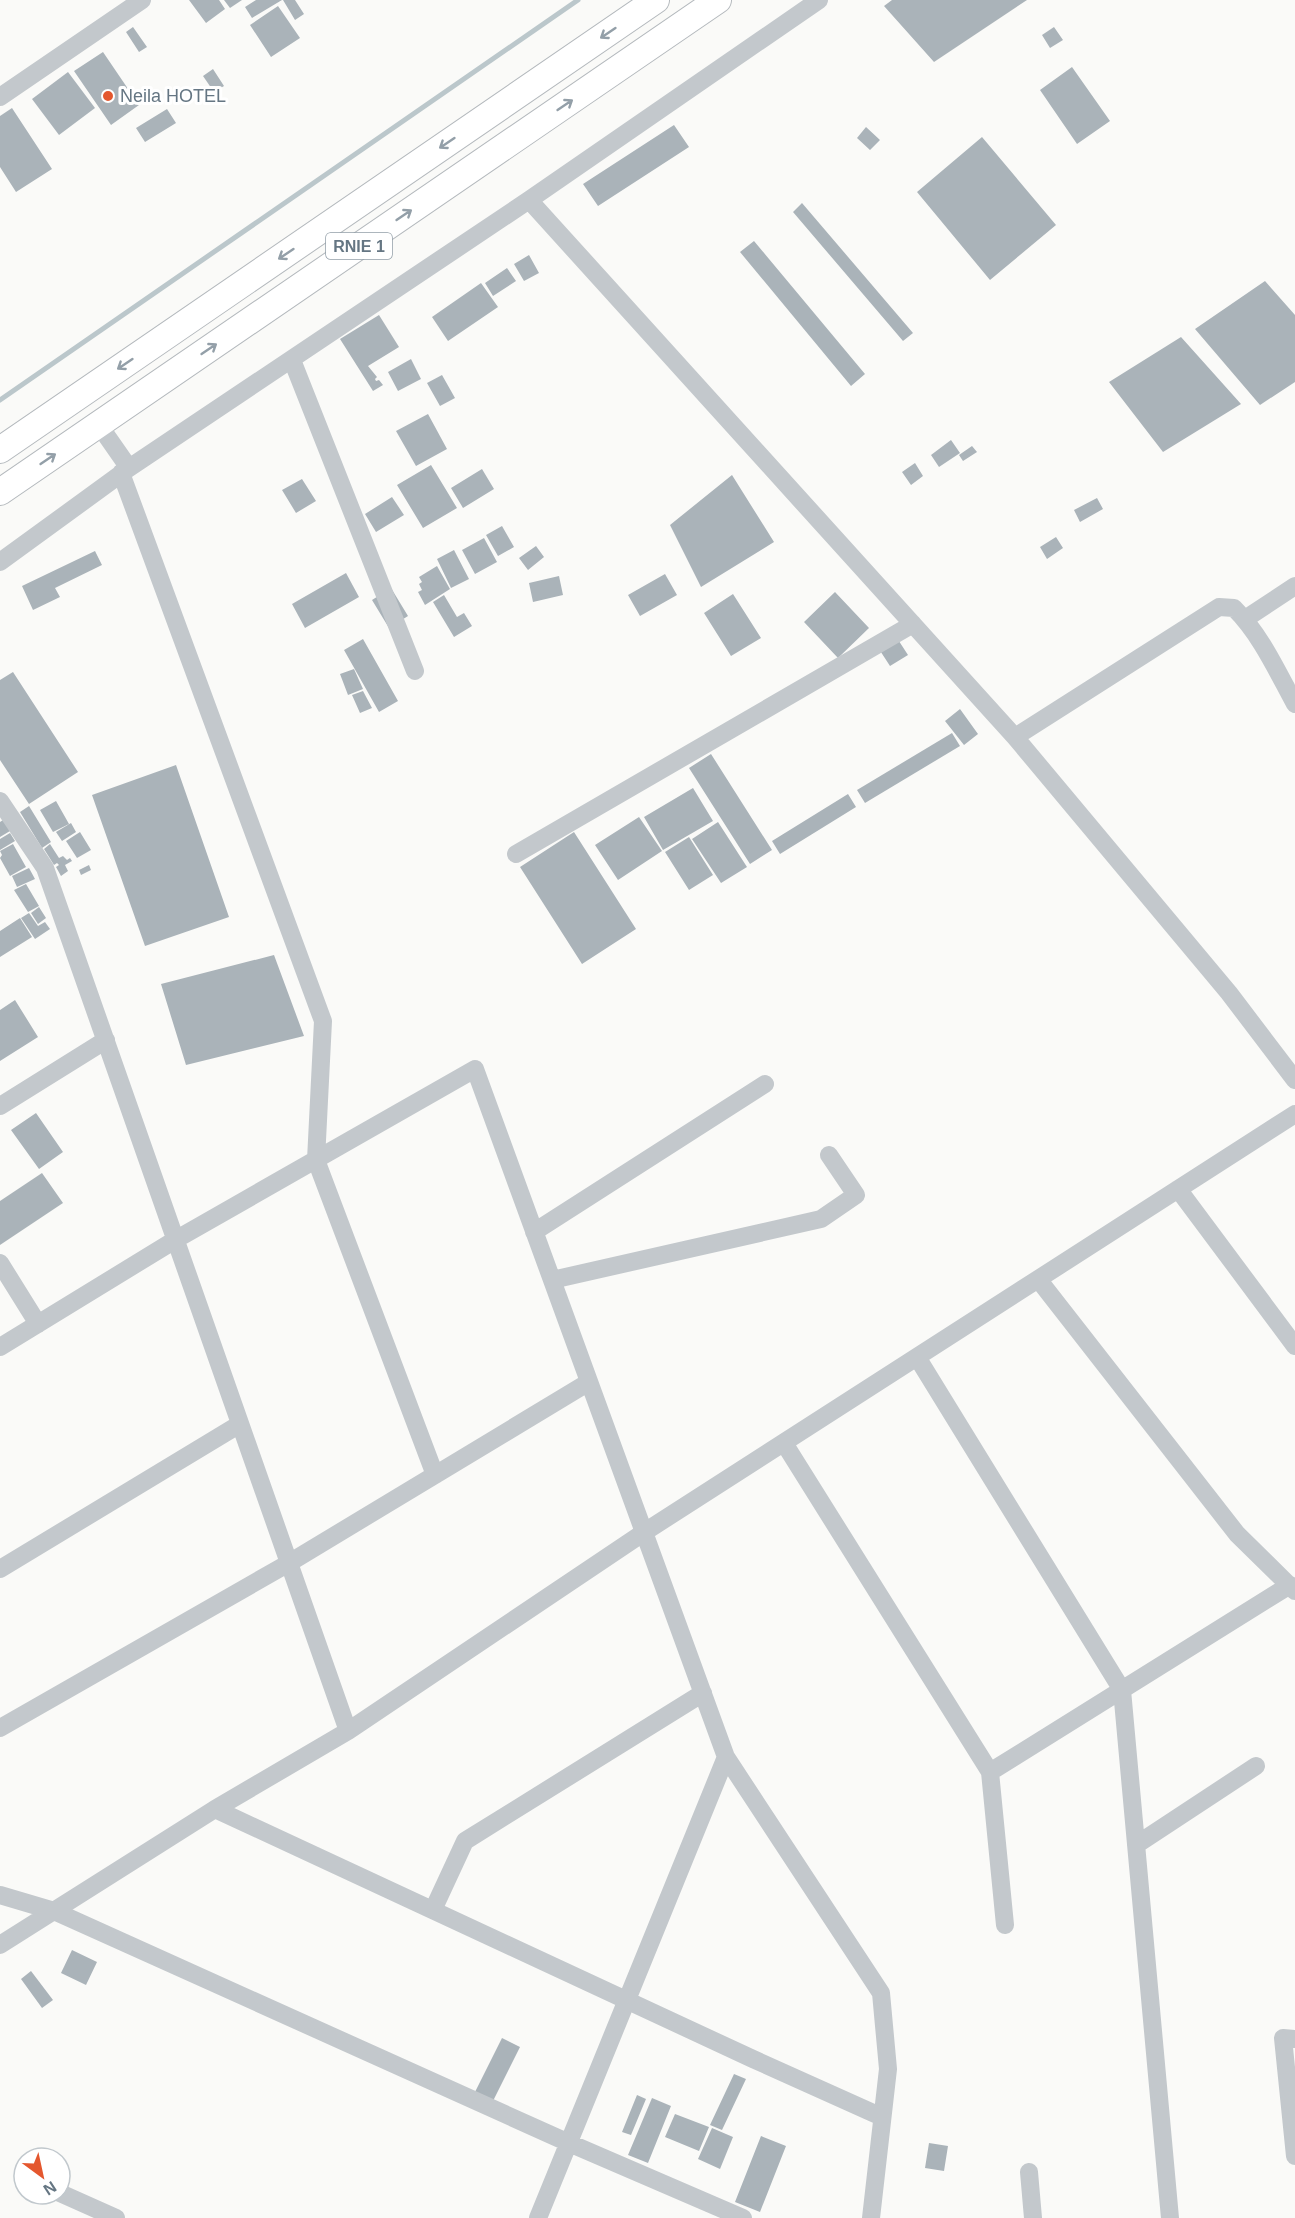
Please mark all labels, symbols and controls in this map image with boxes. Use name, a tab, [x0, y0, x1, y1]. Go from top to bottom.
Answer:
one-way arrow	[600, 27, 617, 39]
place label: Neila HOTEL	[120, 86, 226, 106]
marker: Neila HOTEL	[101, 89, 115, 103]
one-way arrow	[557, 99, 573, 111]
one-way arrow	[439, 137, 456, 149]
one-way arrow	[396, 209, 412, 221]
road number: RNIE 1	[326, 233, 392, 259]
one-way arrow	[279, 248, 295, 260]
one-way arrow	[200, 343, 217, 355]
one-way arrow	[118, 358, 134, 370]
one-way arrow	[40, 453, 56, 465]
north arrow	[12, 2146, 72, 2206]
text: N	[40, 2178, 59, 2198]

